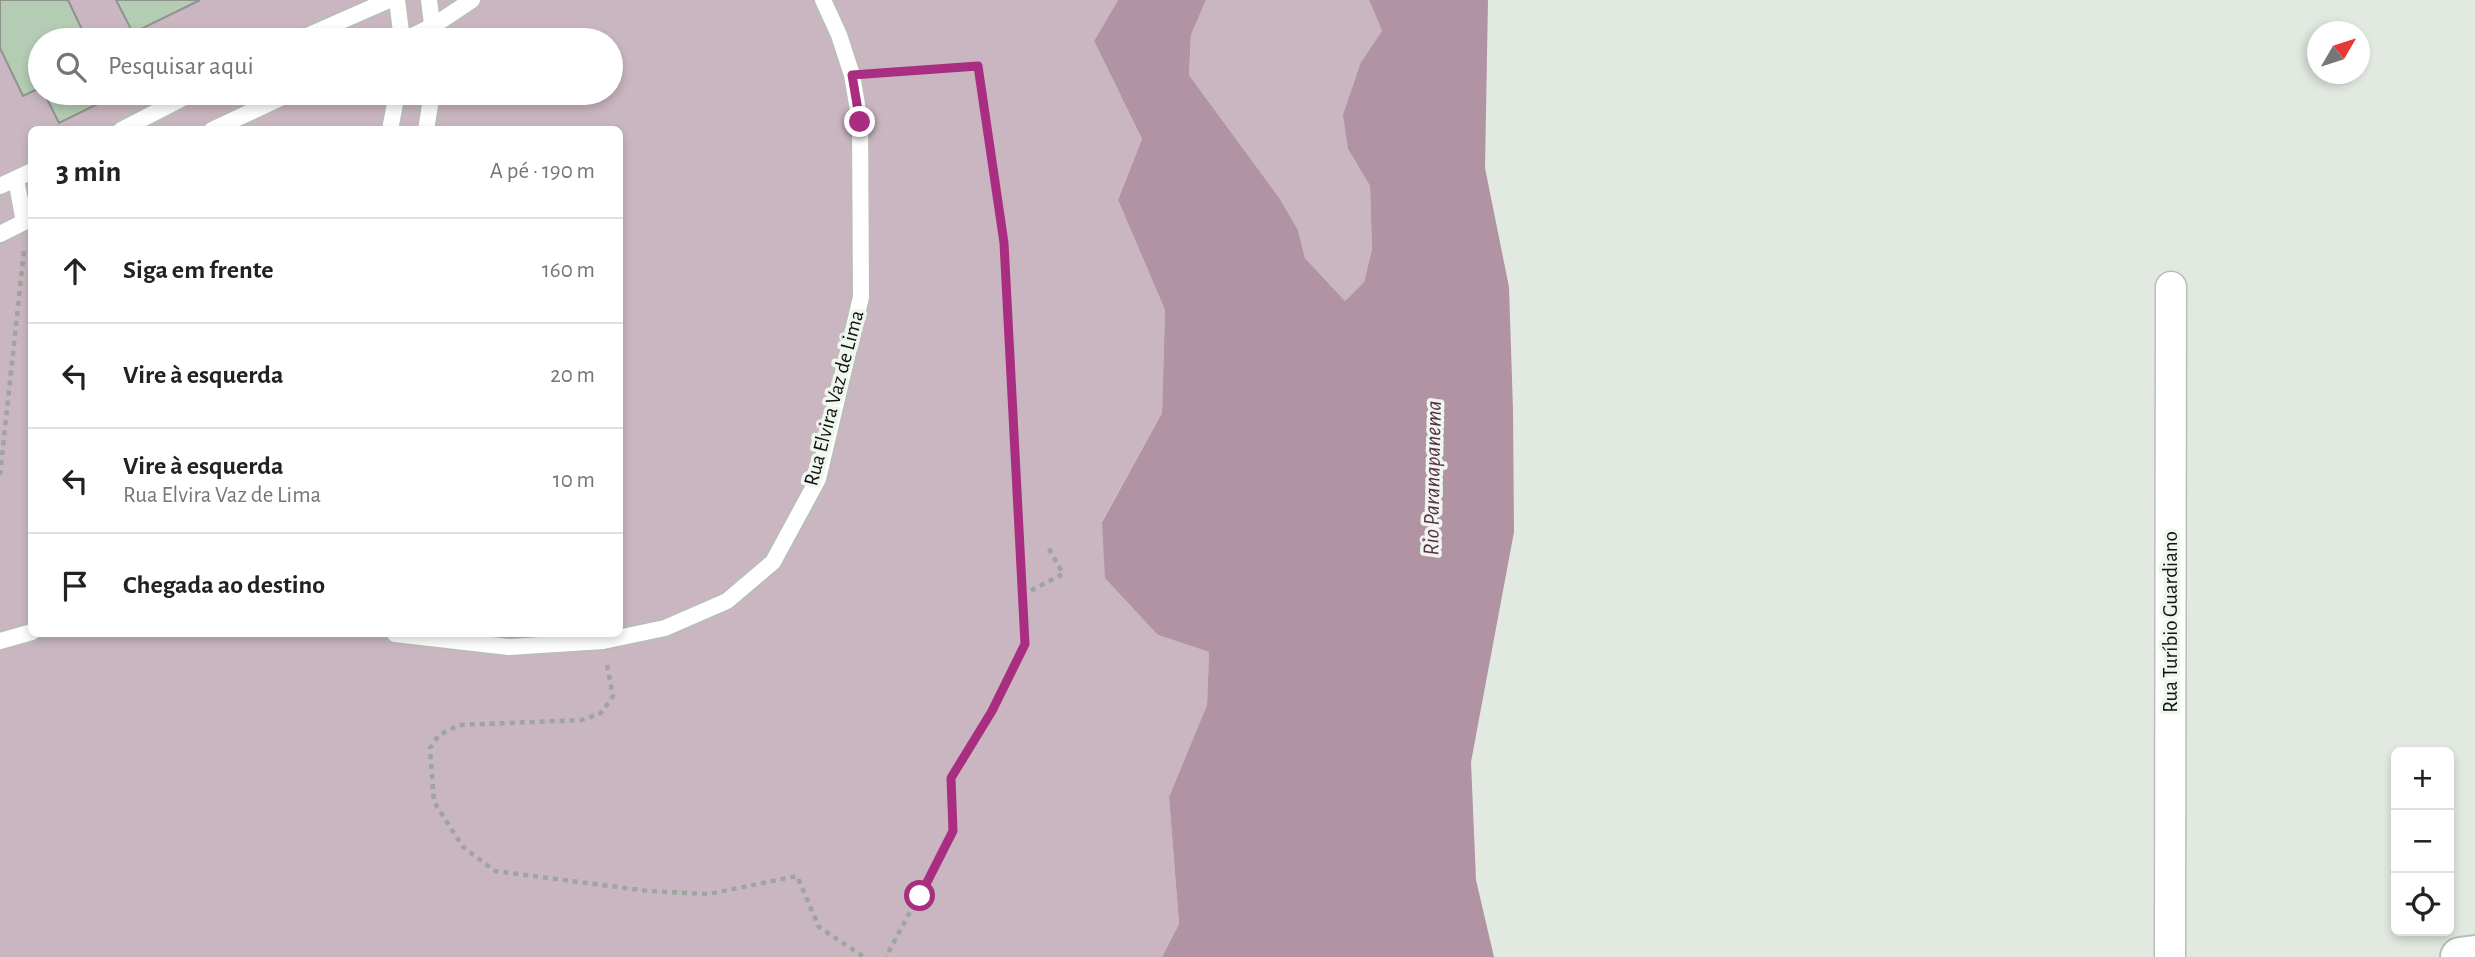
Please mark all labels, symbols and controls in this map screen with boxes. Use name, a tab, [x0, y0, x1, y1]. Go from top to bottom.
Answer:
north arrow	[2307, 21, 2370, 84]
search box	[28, 28, 623, 105]
icon: search	[52, 48, 90, 86]
text: Pesquisar aqui	[108, 53, 254, 79]
route end	[844, 106, 875, 137]
text: 3 min	[56, 157, 121, 187]
text: A pé · 190 m	[490, 160, 595, 183]
icon: ahead	[56, 252, 94, 290]
text: Siga em frente	[123, 257, 274, 283]
text: 160 m	[542, 259, 595, 282]
street label: Rua Elvira Vaz de Lima	[800, 308, 868, 488]
icon: left	[56, 357, 94, 395]
text: Vire à esquerda	[123, 362, 284, 388]
text: 20 m	[550, 364, 595, 387]
water label: Rio Paranapanema	[1420, 400, 1446, 556]
text: Vire à esquerda	[123, 453, 284, 479]
icon: left	[56, 462, 94, 500]
text: 10 m	[553, 469, 595, 492]
text: Rua Elvira Vaz de Lima	[123, 484, 321, 507]
street label: Rua Turíbio Guardiano	[2160, 531, 2181, 713]
icon: arrive	[56, 567, 94, 605]
text: Chegada ao destino	[123, 572, 325, 598]
map controls	[2391, 747, 2454, 936]
button: +	[2391, 747, 2454, 810]
button: −	[2391, 810, 2454, 873]
button: locate	[2391, 873, 2454, 936]
route start	[904, 880, 935, 911]

